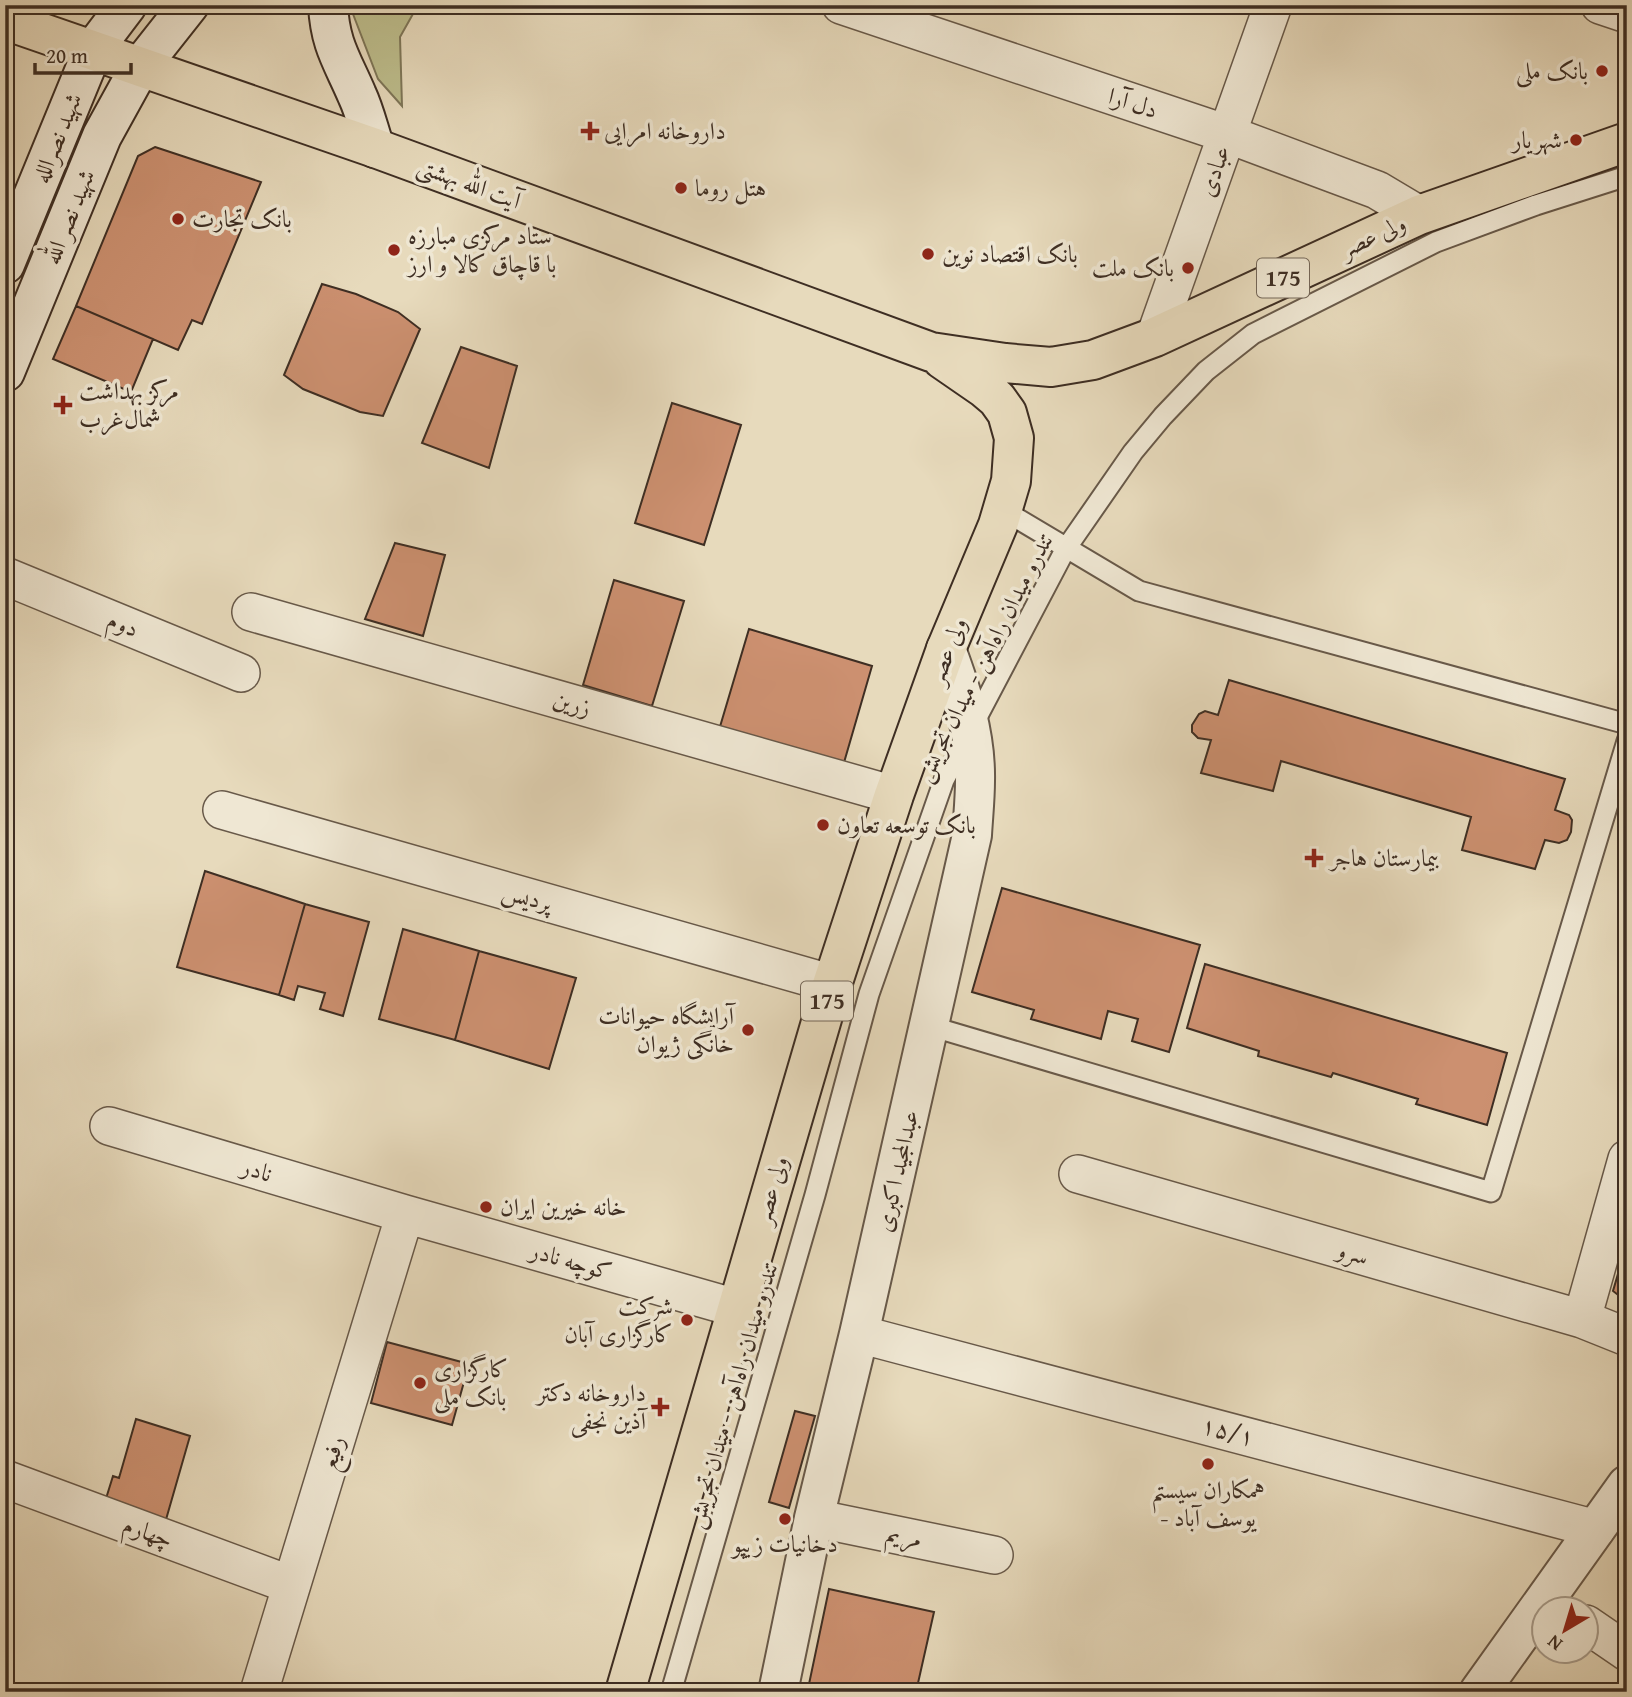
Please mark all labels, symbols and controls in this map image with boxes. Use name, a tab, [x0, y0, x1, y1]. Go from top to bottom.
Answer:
scale bar	[35, 32, 131, 76]
text: 20 m	[46, 40, 88, 71]
place label: بانک ملی	[1516, 53, 1588, 88]
marker: بانک ملی	[1594, 63, 1610, 79]
street label: دل آرا	[1104, 78, 1163, 127]
street label: شهید نصرالله	[23, 87, 90, 188]
place label: داروخانه امرایی	[604, 113, 726, 148]
place label: شهریار	[1510, 122, 1562, 157]
marker: داروخانه امرایی	[582, 123, 598, 139]
marker: شهریار	[1568, 132, 1584, 148]
street label: عبادی	[1188, 140, 1239, 201]
street label: آیت الله بهشتی	[412, 147, 529, 218]
street label: شهید نصر الله	[33, 164, 103, 270]
place label: هتل روما	[695, 170, 766, 205]
marker: هتل روما	[673, 180, 689, 196]
place label: بانک تجارت	[192, 201, 292, 236]
street label: ولی عصر	[1331, 205, 1411, 267]
marker: بانک تجارت	[170, 211, 186, 227]
place label: ستاد مرکزی مبارزه با قاچاق کالا و ارز	[406, 218, 556, 281]
place label: بانک اقتصاد نوین	[942, 236, 1078, 271]
marker: ستاد مرکزی مبارزه با قاچاق کالا و ارز	[386, 242, 402, 258]
marker: بانک اقتصاد نوین	[920, 246, 936, 262]
place label: بانک ملت	[1092, 250, 1174, 285]
road number: 175	[1257, 258, 1309, 298]
marker: بانک ملت	[1180, 260, 1196, 276]
place label: مرکز بهداشت شمال‌غرب	[79, 373, 179, 436]
marker: مرکز بهداشت شمال‌غرب	[53, 395, 73, 415]
street label: تندرو میدان راه‌آهن - میدان تجریش	[905, 526, 1062, 788]
street label: دوم	[101, 601, 144, 649]
street label: ولی عصر	[917, 612, 975, 692]
street label: زرین	[549, 680, 595, 725]
place label: بانک توسعه تعاون	[837, 807, 976, 842]
marker: بانک توسعه تعاون	[815, 817, 831, 833]
place label: بیمارستان هاجر	[1327, 840, 1439, 875]
marker: بیمارستان هاجر	[1304, 848, 1324, 868]
street label: پردیس	[498, 873, 559, 921]
road number: 175	[801, 982, 853, 1020]
place label: آرایشگاه حیوانات خانگی ژیوان	[598, 998, 737, 1061]
marker: آرایشگاه حیوانات خانگی ژیوان	[740, 1022, 756, 1038]
street label: عبدالمجید اکبری	[866, 1107, 928, 1235]
street label: نادر	[236, 1148, 277, 1191]
street label: ولی عصر	[743, 1152, 797, 1231]
place label: خانه خیرین ایران	[500, 1189, 627, 1224]
marker: خانه خیرین ایران	[478, 1199, 494, 1215]
street label: سرو	[1330, 1231, 1373, 1274]
street label: کوچه نادر	[524, 1232, 616, 1289]
street label: تندرو میدان راه‌آهن - میدان تجریش	[677, 1257, 786, 1532]
place label: شرکت کارگزاری آبان	[564, 1288, 673, 1351]
marker: شرکت کارگزاری آبان	[679, 1312, 695, 1328]
place label: کارگزاری بانک ملی	[434, 1351, 508, 1414]
marker: کارگزاری بانک ملی	[412, 1375, 428, 1391]
place label: داروخانه دکتر آذین نجفی	[534, 1375, 649, 1438]
marker: داروخانه دکتر آذین نجفی	[652, 1399, 668, 1415]
street label: ۱۵/۱	[1198, 1407, 1258, 1454]
street label: رفیع	[310, 1431, 358, 1476]
marker: همکاران سیستم - یوسف آباد	[1200, 1456, 1216, 1472]
place label: همکاران سیستم - یوسف آباد	[1151, 1472, 1265, 1535]
street label: چهارم	[117, 1506, 178, 1560]
marker: دخانیات زیپو	[777, 1511, 793, 1527]
street label: مریم	[882, 1515, 925, 1560]
place label: دخانیات زیپو	[730, 1526, 838, 1561]
north arrow	[1530, 1596, 1600, 1666]
text: N	[1541, 1628, 1568, 1658]

